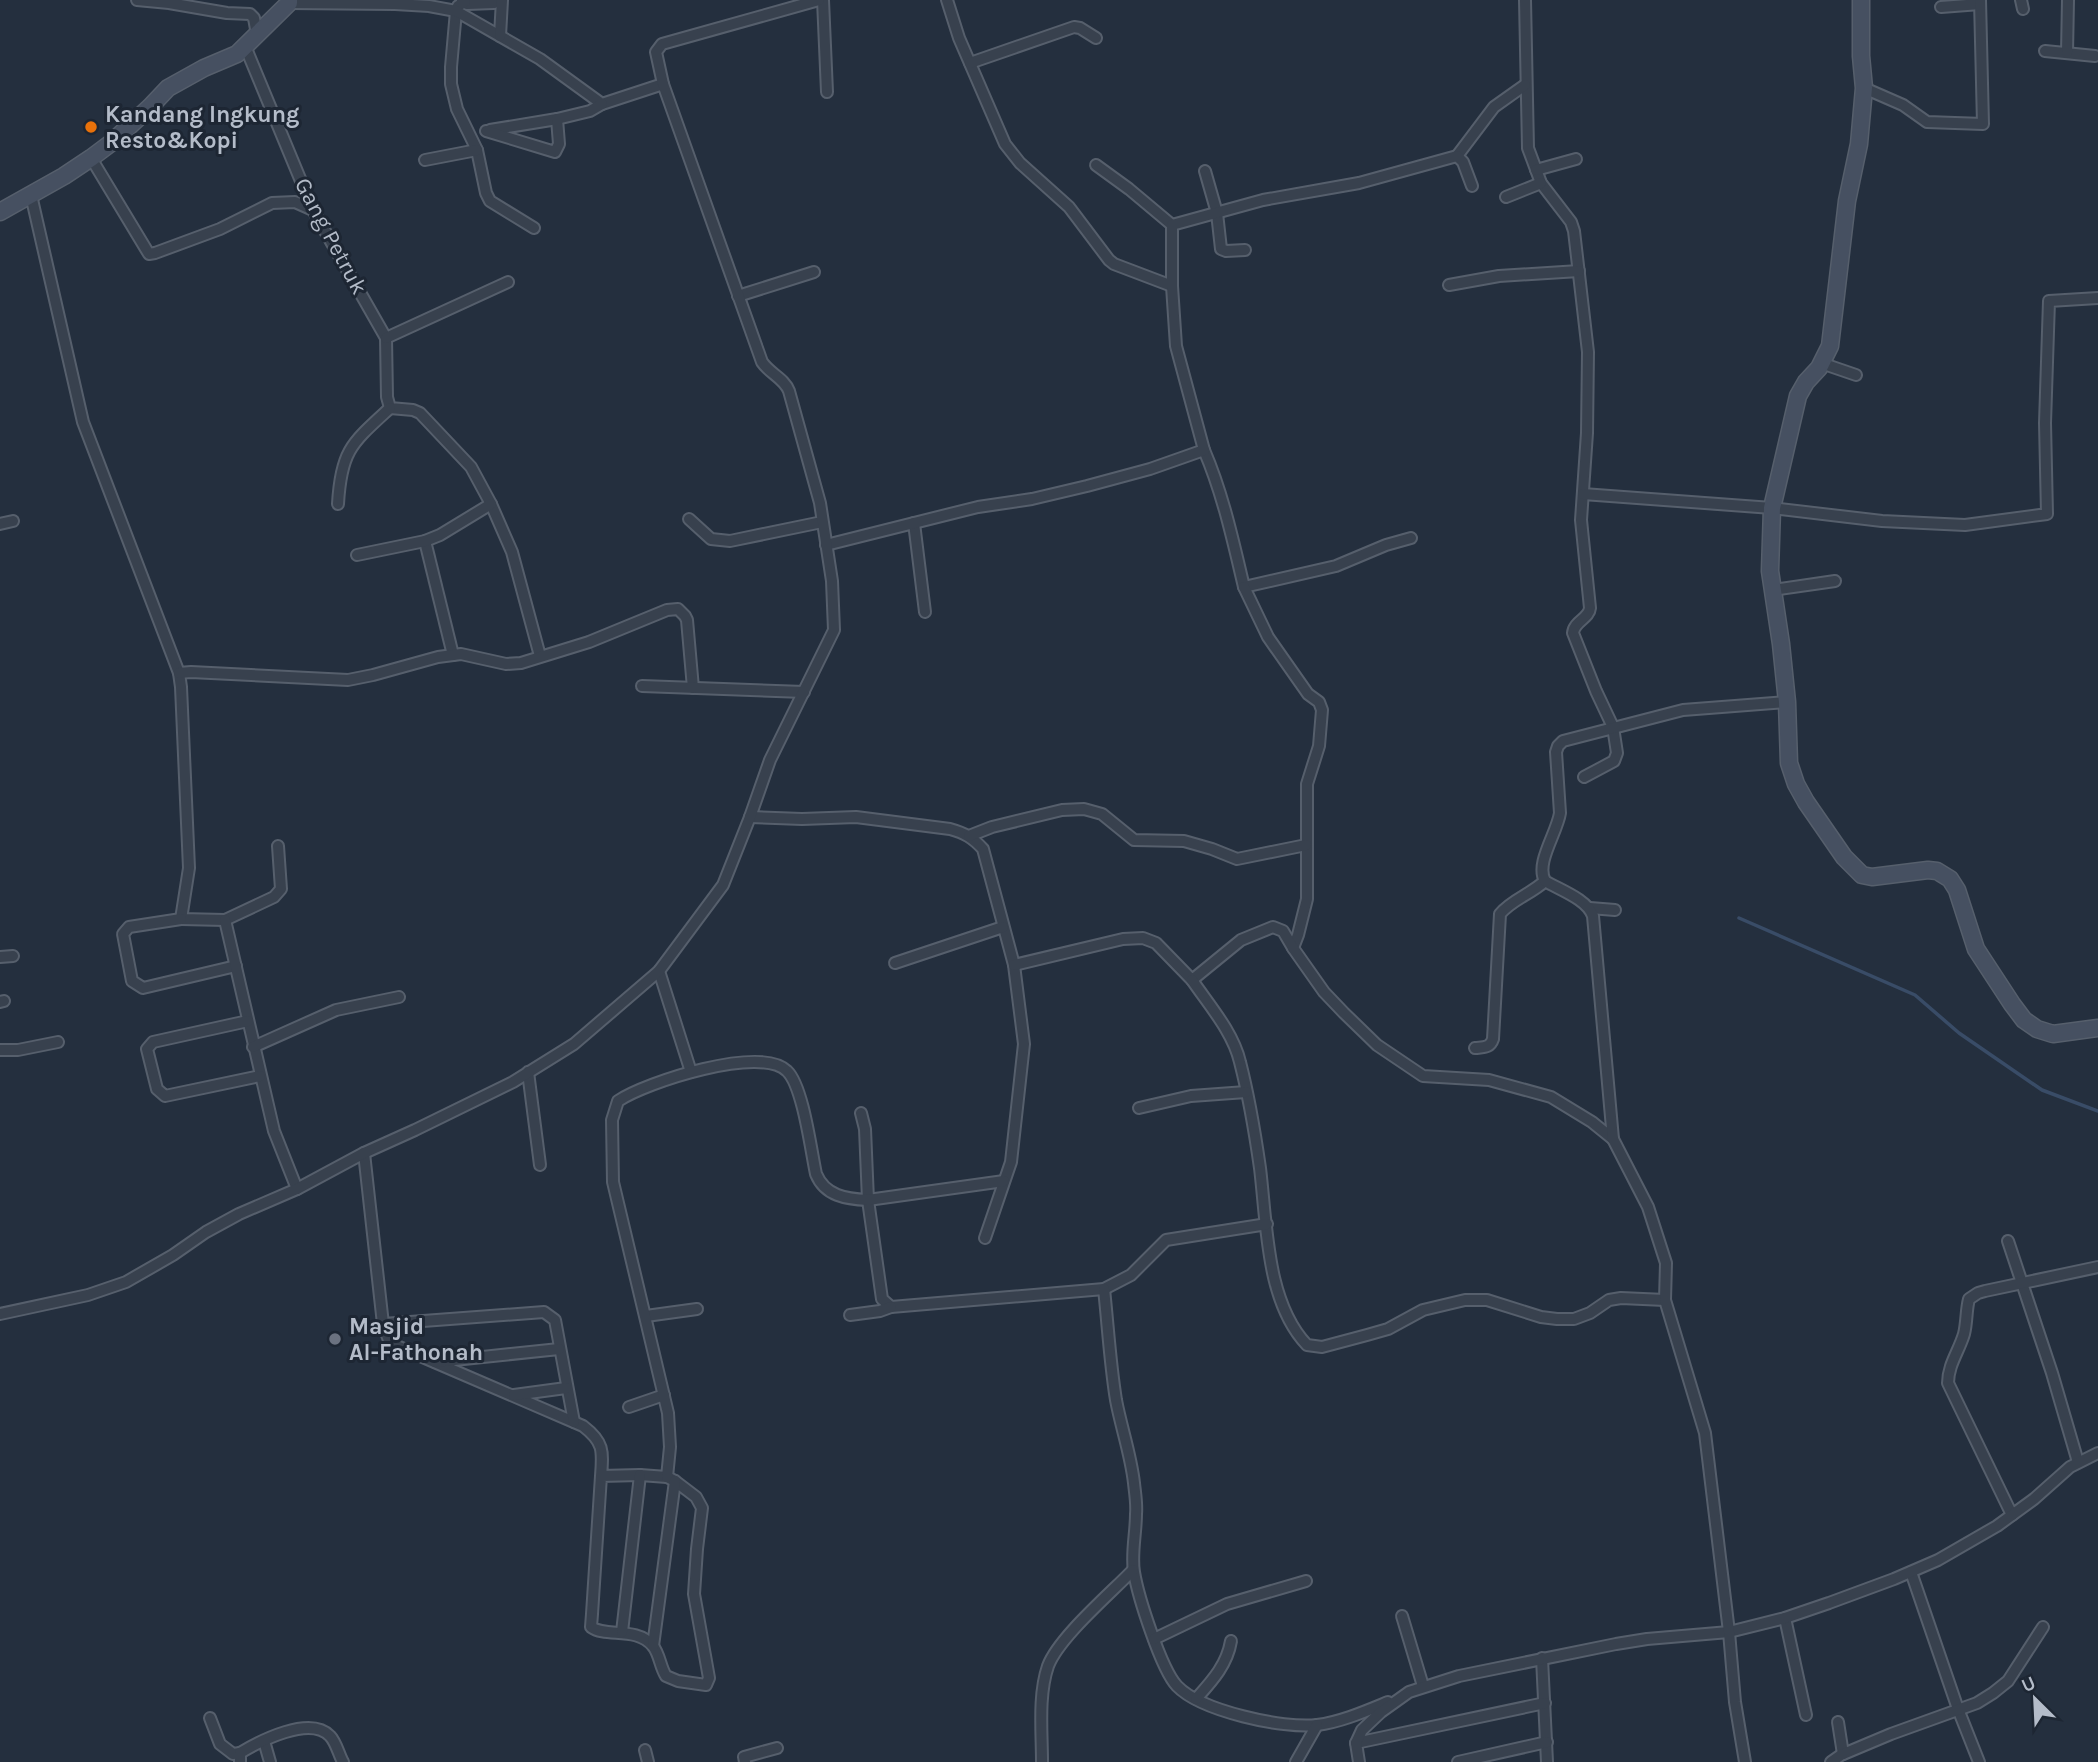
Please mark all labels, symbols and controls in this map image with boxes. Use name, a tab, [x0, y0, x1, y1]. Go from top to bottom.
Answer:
place label: Kandang Ingkung Resto&Kopi	[105, 101, 299, 154]
marker: Kandang Ingkung Resto&Kopi	[83, 119, 99, 135]
street label: Gang Petruk	[289, 173, 373, 299]
place label: Masjid Al-Fathonah	[349, 1313, 483, 1366]
marker: Masjid Al-Fathonah	[327, 1331, 343, 1347]
north arrow	[2000, 1664, 2070, 1734]
text: U	[2018, 1672, 2039, 1697]

